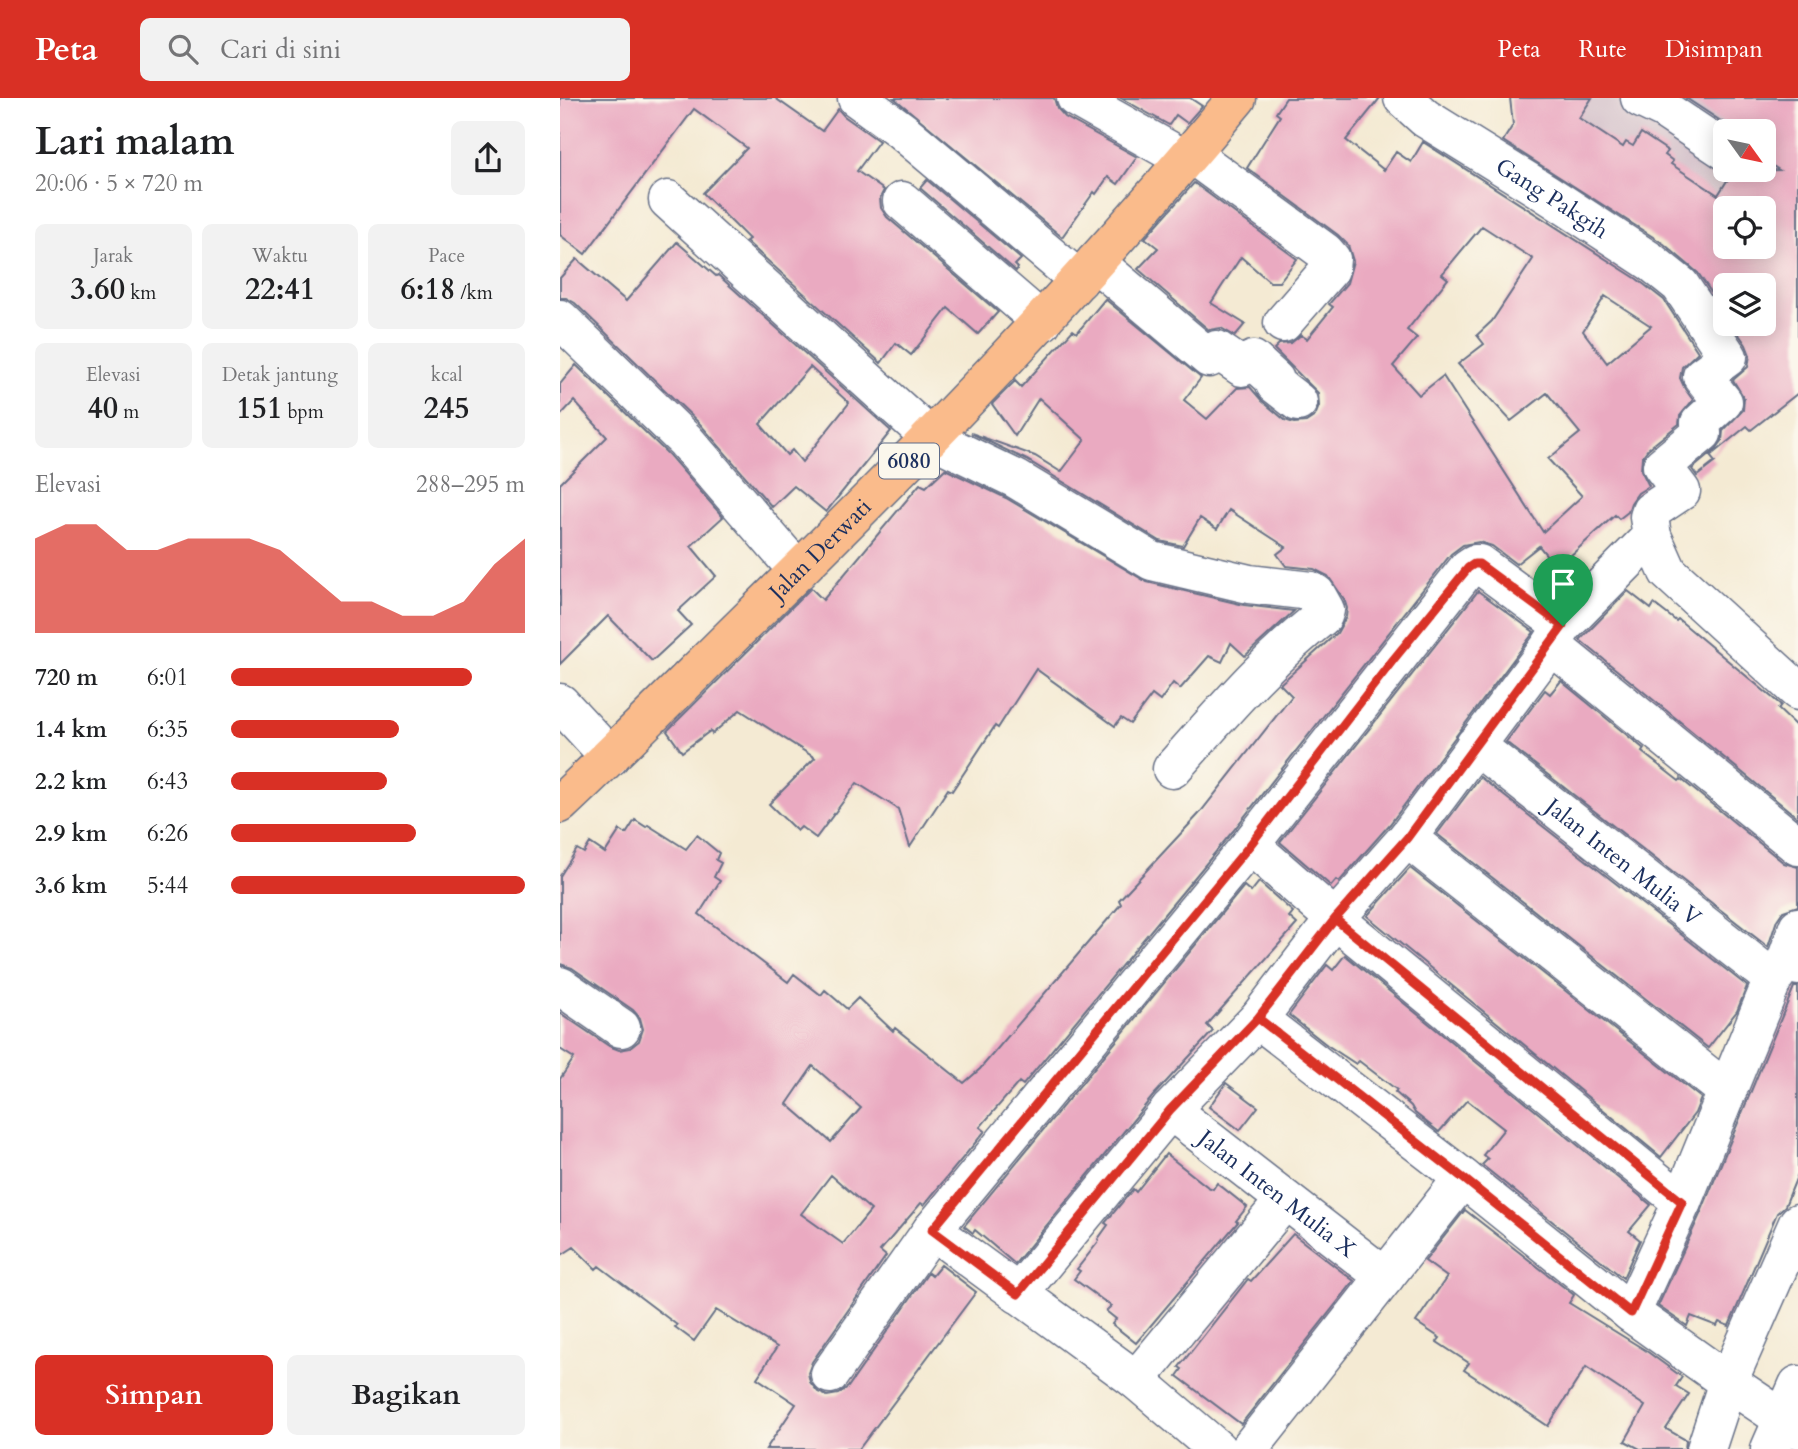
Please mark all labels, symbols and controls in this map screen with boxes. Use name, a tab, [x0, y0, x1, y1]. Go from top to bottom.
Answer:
search box	[140, 18, 630, 81]
text: Peta	[35, 27, 98, 72]
icon: search	[164, 30, 202, 68]
text: Cari di sini	[220, 32, 341, 67]
text: Peta	[1498, 33, 1541, 66]
text: Rute	[1579, 33, 1627, 66]
text: Disimpan	[1665, 33, 1763, 66]
text: Lari malam	[35, 116, 234, 168]
north arrow	[1713, 119, 1776, 182]
map controls	[1713, 119, 1776, 336]
button: share	[451, 121, 525, 195]
street label: Gang Pakgih	[1490, 151, 1615, 246]
text: 20:06 · 5 × 720 m	[35, 168, 203, 199]
button: locate	[1713, 196, 1776, 259]
text: Jarak	[93, 243, 133, 269]
text: Waktu	[252, 243, 308, 269]
text: Pace	[428, 243, 465, 269]
text: 3.60	[70, 269, 125, 310]
text: 22:41	[245, 269, 315, 310]
text: 6:18	[401, 269, 455, 310]
button: layers	[1713, 273, 1776, 336]
text: km	[125, 280, 156, 306]
text: /km	[455, 280, 493, 306]
text: Elevasi	[86, 362, 141, 388]
text: Detak jantung	[222, 362, 338, 388]
text: kcal	[431, 362, 463, 388]
text: 40	[87, 388, 118, 429]
text: 151	[236, 388, 282, 429]
text: 245	[424, 388, 470, 429]
text: m	[118, 399, 139, 425]
text: bpm	[282, 399, 324, 425]
road number: 6080	[879, 444, 939, 478]
text: Elevasi	[35, 469, 101, 500]
text: 288–295 m	[416, 469, 525, 500]
street label: Jalan Derwati	[760, 492, 878, 609]
pin	[1533, 554, 1593, 626]
icon: arrive	[1544, 565, 1582, 603]
text: 720 m	[35, 662, 98, 693]
text: 6:01	[147, 662, 188, 693]
text: 1.4 km	[35, 714, 107, 745]
text: 6:35	[147, 714, 188, 745]
text: 2.2 km	[35, 766, 107, 797]
text: 6:43	[147, 766, 188, 797]
street label: Jalan Inten Mulia V	[1537, 789, 1708, 933]
text: 2.9 km	[35, 818, 107, 849]
text: 6:26	[147, 818, 188, 849]
text: 3.6 km	[35, 870, 107, 901]
text: 5:44	[147, 870, 188, 901]
street label: Jalan Inten Mulia X	[1190, 1121, 1363, 1265]
button: Simpan	[35, 1355, 273, 1435]
button: Bagikan	[287, 1355, 525, 1435]

